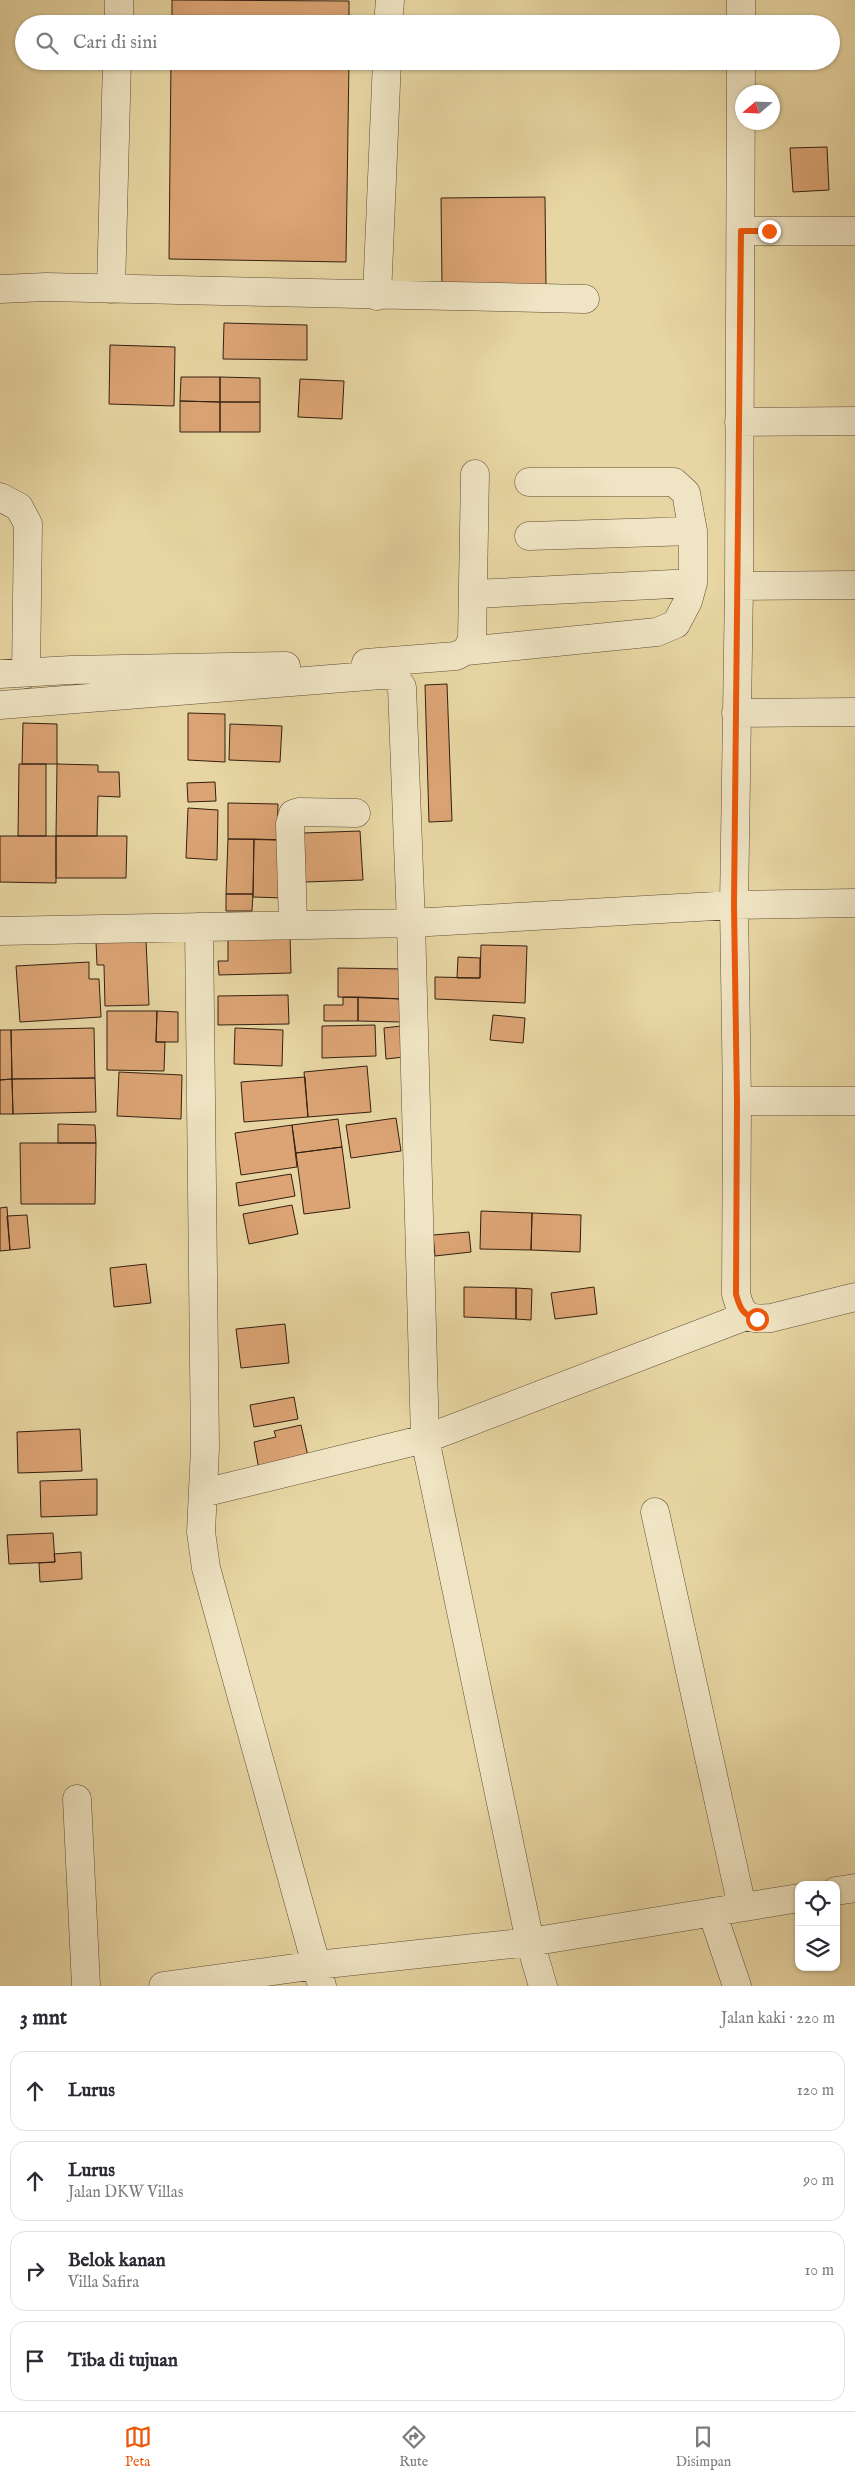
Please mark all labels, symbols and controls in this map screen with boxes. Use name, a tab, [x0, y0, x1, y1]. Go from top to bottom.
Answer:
search box	[15, 15, 840, 70]
icon: search	[33, 29, 61, 57]
text: Cari di sini	[73, 31, 157, 55]
north arrow	[735, 85, 780, 130]
route end	[758, 220, 781, 243]
route start	[746, 1308, 769, 1331]
map controls	[795, 1881, 840, 1971]
button: locate	[795, 1881, 840, 1926]
button: layers	[795, 1926, 840, 1971]
text: 3 mnt	[20, 2005, 67, 2032]
text: Jalan kaki · 220 m	[721, 2009, 835, 2029]
icon: ahead	[21, 2077, 49, 2105]
text: Lurus	[68, 2079, 115, 2103]
text: 120 m	[797, 2081, 834, 2101]
text: Lurus	[68, 2159, 115, 2183]
icon: ahead	[21, 2167, 49, 2195]
text: 90 m	[803, 2171, 834, 2191]
text: Jalan DKW Villas	[68, 2183, 183, 2203]
text: Belok kanan	[68, 2249, 166, 2273]
icon: right	[21, 2257, 49, 2285]
text: 10 m	[804, 2261, 834, 2281]
text: Villa Safira	[68, 2273, 139, 2293]
icon: arrive	[21, 2347, 49, 2375]
text: Tiba di tujuan	[68, 2349, 178, 2373]
tab: Peta	[124, 2423, 152, 2471]
tab: Rute	[399, 2423, 428, 2471]
tab: Disimpan	[676, 2423, 731, 2471]

